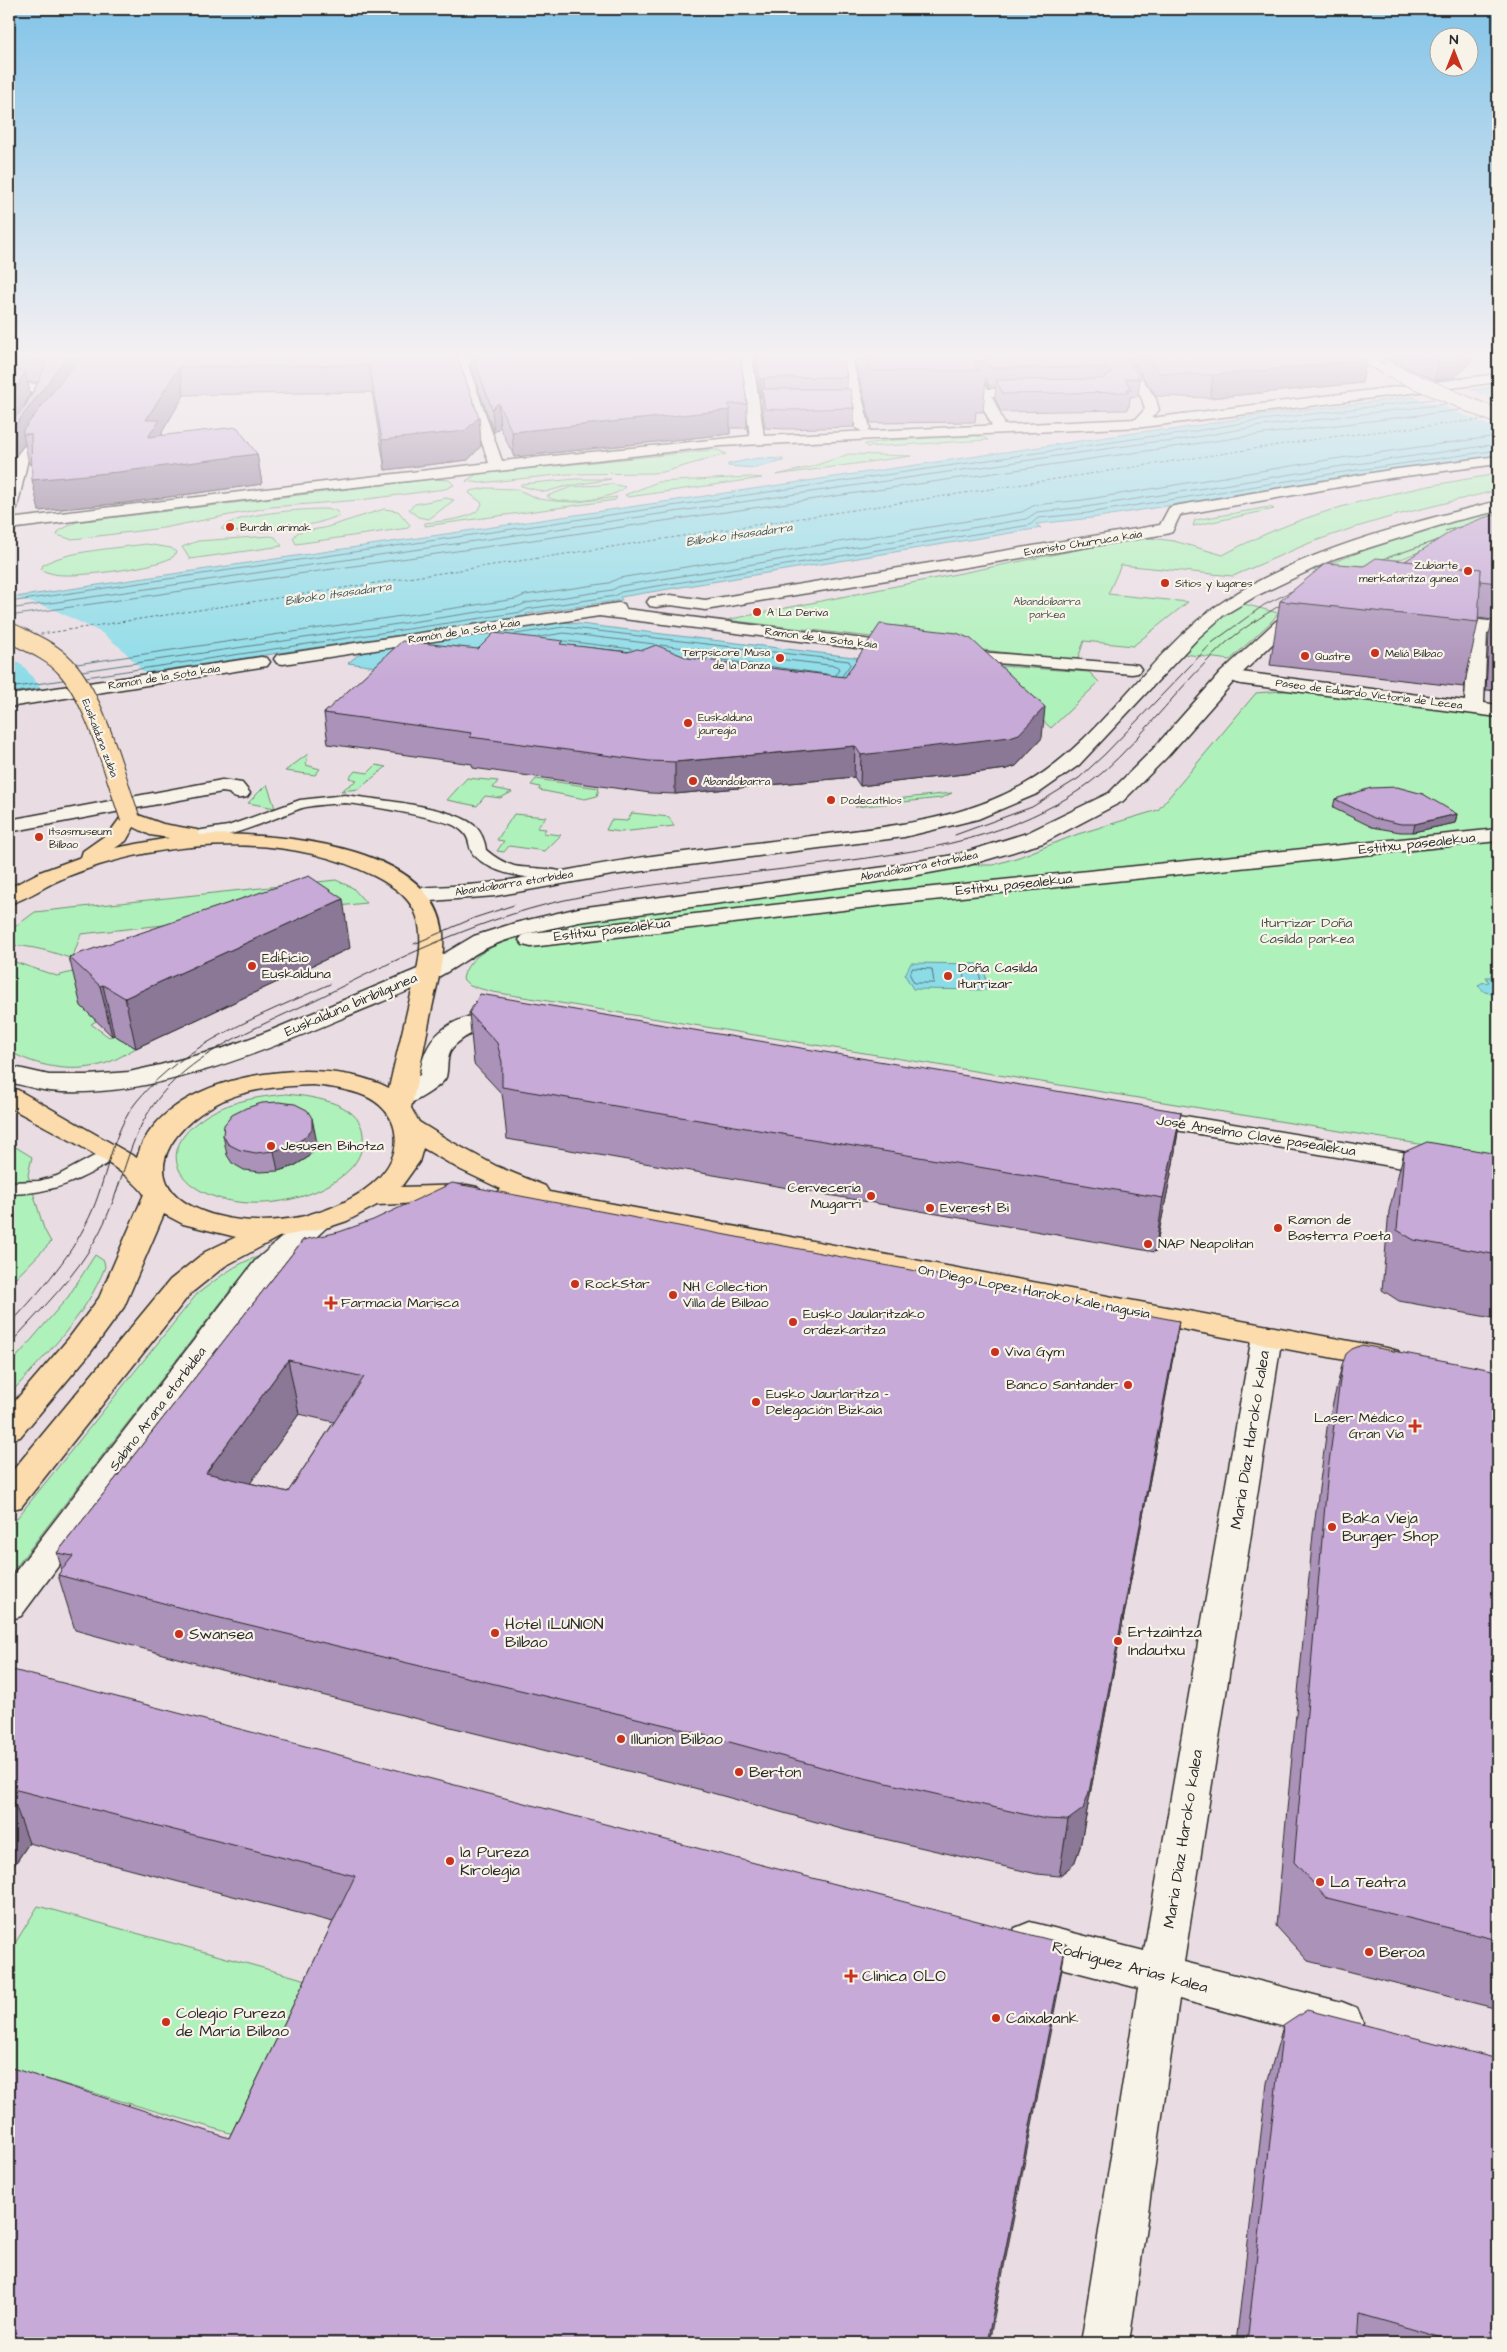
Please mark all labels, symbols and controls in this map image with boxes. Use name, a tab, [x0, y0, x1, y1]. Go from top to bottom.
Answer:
north arrow	[1430, 28, 1480, 78]
text: N	[1450, 30, 1459, 50]
water label: Bilboko itsasadarra	[685, 519, 794, 551]
place label: Burdin arimak	[240, 520, 311, 535]
marker: Burdin arimak	[224, 521, 236, 533]
street label: Evaristo Churruca kaia	[1023, 526, 1143, 560]
place label: Zubiarte merkataritza gunea	[1359, 558, 1458, 587]
marker: Zubiarte merkataritza gunea	[1462, 565, 1474, 577]
place label: Sitios y lugares	[1175, 576, 1253, 592]
marker: Sitios y lugares	[1159, 577, 1171, 589]
water label: Bilboko itsasadarra	[284, 578, 393, 610]
park label: Abandoibarra parkea	[1013, 594, 1081, 622]
place label: A La Deriva	[767, 605, 829, 620]
marker: A La Deriva	[751, 606, 763, 618]
street label: Ramón de la Sota kaia	[407, 615, 521, 647]
street label: Ramon de la Sota kaia	[764, 624, 878, 652]
place label: Terpsícore Musa de la Danza	[682, 645, 770, 673]
place label: Meliá Bilbao	[1385, 646, 1443, 661]
marker: Meliá Bilbao	[1369, 647, 1381, 659]
place label: Quatre	[1315, 649, 1351, 664]
marker: Quatre	[1299, 650, 1311, 662]
marker: Terpsícore Musa de la Danza	[774, 652, 786, 664]
street label: Ramon de la Sota kaia	[107, 661, 221, 693]
street label: Paseo de Eduardo Victoria de Lecea	[1275, 675, 1464, 713]
street label: Euskalduna zubia	[78, 697, 122, 780]
place label: Euskalduna jauregia	[696, 710, 752, 739]
marker: Euskalduna jauregia	[682, 717, 694, 729]
place label: Abandoibarra	[703, 774, 771, 789]
marker: Abandoibarra	[687, 775, 699, 787]
place label: Dodecathlos	[841, 793, 902, 808]
marker: Dodecathlos	[825, 794, 837, 806]
place label: Itsasmuseum Bilbao	[49, 824, 112, 852]
street label: Estitxu pasealekua	[1358, 828, 1476, 860]
marker: Itsasmuseum Bilbao	[33, 831, 45, 843]
street label: Abandoibarra etorbidea	[859, 847, 979, 885]
street label: Abandoibarra etorbidea	[454, 866, 575, 900]
street label: Estitxu pasealekua	[955, 869, 1073, 901]
street label: Estitxu pasealekua	[553, 913, 671, 947]
park label: Iturrizar Doña Casilda parkea	[1260, 913, 1354, 949]
place label: Edificio Euskalduna	[262, 948, 331, 984]
place label: Doña Casilda Iturrizar	[958, 958, 1037, 994]
marker: Edificio Euskalduna	[246, 960, 258, 972]
street label: Euskalduna biribilgunea	[282, 968, 420, 1042]
marker: Doña Casilda Iturrizar	[942, 970, 954, 982]
street label: José Anselmo Clavé pasealekua	[1155, 1110, 1357, 1162]
place label: Jesusen Bihotza	[281, 1136, 384, 1156]
marker: Jesusen Bihotza	[265, 1140, 277, 1152]
place label: Cervecería Mugarri	[788, 1178, 861, 1214]
marker: Cervecería Mugarri	[865, 1190, 877, 1202]
place label: Everest Bi	[940, 1198, 1009, 1218]
marker: Everest Bi	[924, 1202, 936, 1214]
place label: Ramon de Basterra Poeta	[1288, 1210, 1391, 1246]
marker: Ramon de Basterra Poeta	[1272, 1222, 1284, 1234]
place label: NAP Neapolitan	[1158, 1234, 1254, 1254]
marker: NAP Neapolitan	[1142, 1238, 1154, 1250]
street label: On Diego Lopez Haroko kale nagusia	[916, 1260, 1152, 1324]
place label: RockStar	[585, 1274, 650, 1294]
place label: NH Collection Villa de Bilbao	[683, 1277, 769, 1313]
marker: RockStar	[569, 1278, 581, 1290]
marker: NH Collection Villa de Bilbao	[667, 1289, 679, 1301]
place label: Farmacia Marisca	[341, 1293, 459, 1313]
marker: Farmacia Marisca	[325, 1297, 337, 1309]
place label: Eusko Jaularitzako ordezkaritza	[803, 1304, 925, 1340]
marker: Eusko Jaularitzako ordezkaritza	[787, 1316, 799, 1328]
place label: Viva Gym	[1005, 1342, 1064, 1362]
street label: Sabino Arana etorbidea	[105, 1343, 211, 1475]
marker: Viva Gym	[989, 1346, 1001, 1358]
street label: Maria Diaz Haroko kalea	[1225, 1349, 1275, 1531]
place label: Banco Santander	[1006, 1375, 1118, 1395]
marker: Banco Santander	[1122, 1379, 1134, 1391]
place label: Eusko Jaurlaritza - Delegación Bizkaia	[766, 1384, 889, 1420]
marker: Eusko Jaurlaritza - Delegación Bizkaia	[750, 1396, 762, 1408]
place label: Laser Médico Gran Vía	[1314, 1408, 1404, 1444]
marker: Laser Médico Gran Vía	[1408, 1419, 1422, 1433]
place label: Baka Vieja Burger Shop	[1342, 1507, 1439, 1548]
marker: Baka Vieja Burger Shop	[1326, 1521, 1338, 1533]
place label: Hotel ILUNION Bilbao	[505, 1613, 603, 1653]
place label: Ertzaintza Indautxu	[1128, 1621, 1202, 1661]
place label: Swansea	[189, 1623, 253, 1645]
marker: Hotel ILUNION Bilbao	[489, 1627, 501, 1639]
marker: Swansea	[173, 1628, 185, 1640]
marker: Ertzaintza Indautxu	[1112, 1635, 1124, 1647]
place label: Illunion Bilbao	[631, 1728, 723, 1750]
marker: Illunion Bilbao	[615, 1733, 627, 1745]
street label: Maria Diaz Haroko kalea	[1158, 1748, 1208, 1930]
place label: Berton	[749, 1761, 801, 1783]
marker: Berton	[733, 1766, 745, 1778]
place label: la Pureza Kirolegia	[460, 1841, 529, 1882]
marker: la Pureza Kirolegia	[444, 1855, 456, 1867]
place label: La Teatra	[1330, 1871, 1406, 1893]
marker: La Teatra	[1314, 1876, 1326, 1888]
street label: Rodriguez Arias kalea	[1049, 1936, 1210, 1999]
place label: Beroa	[1379, 1941, 1425, 1963]
marker: Beroa	[1363, 1946, 1375, 1958]
place label: Clinica OLO	[862, 1965, 946, 1987]
marker: Clinica OLO	[844, 1969, 858, 1983]
place label: Colegio Pureza de María Bilbao	[176, 2002, 289, 2042]
place label: Caixabank	[1006, 2007, 1079, 2029]
marker: Caixabank	[990, 2012, 1002, 2024]
marker: Colegio Pureza de María Bilbao	[160, 2016, 172, 2028]

